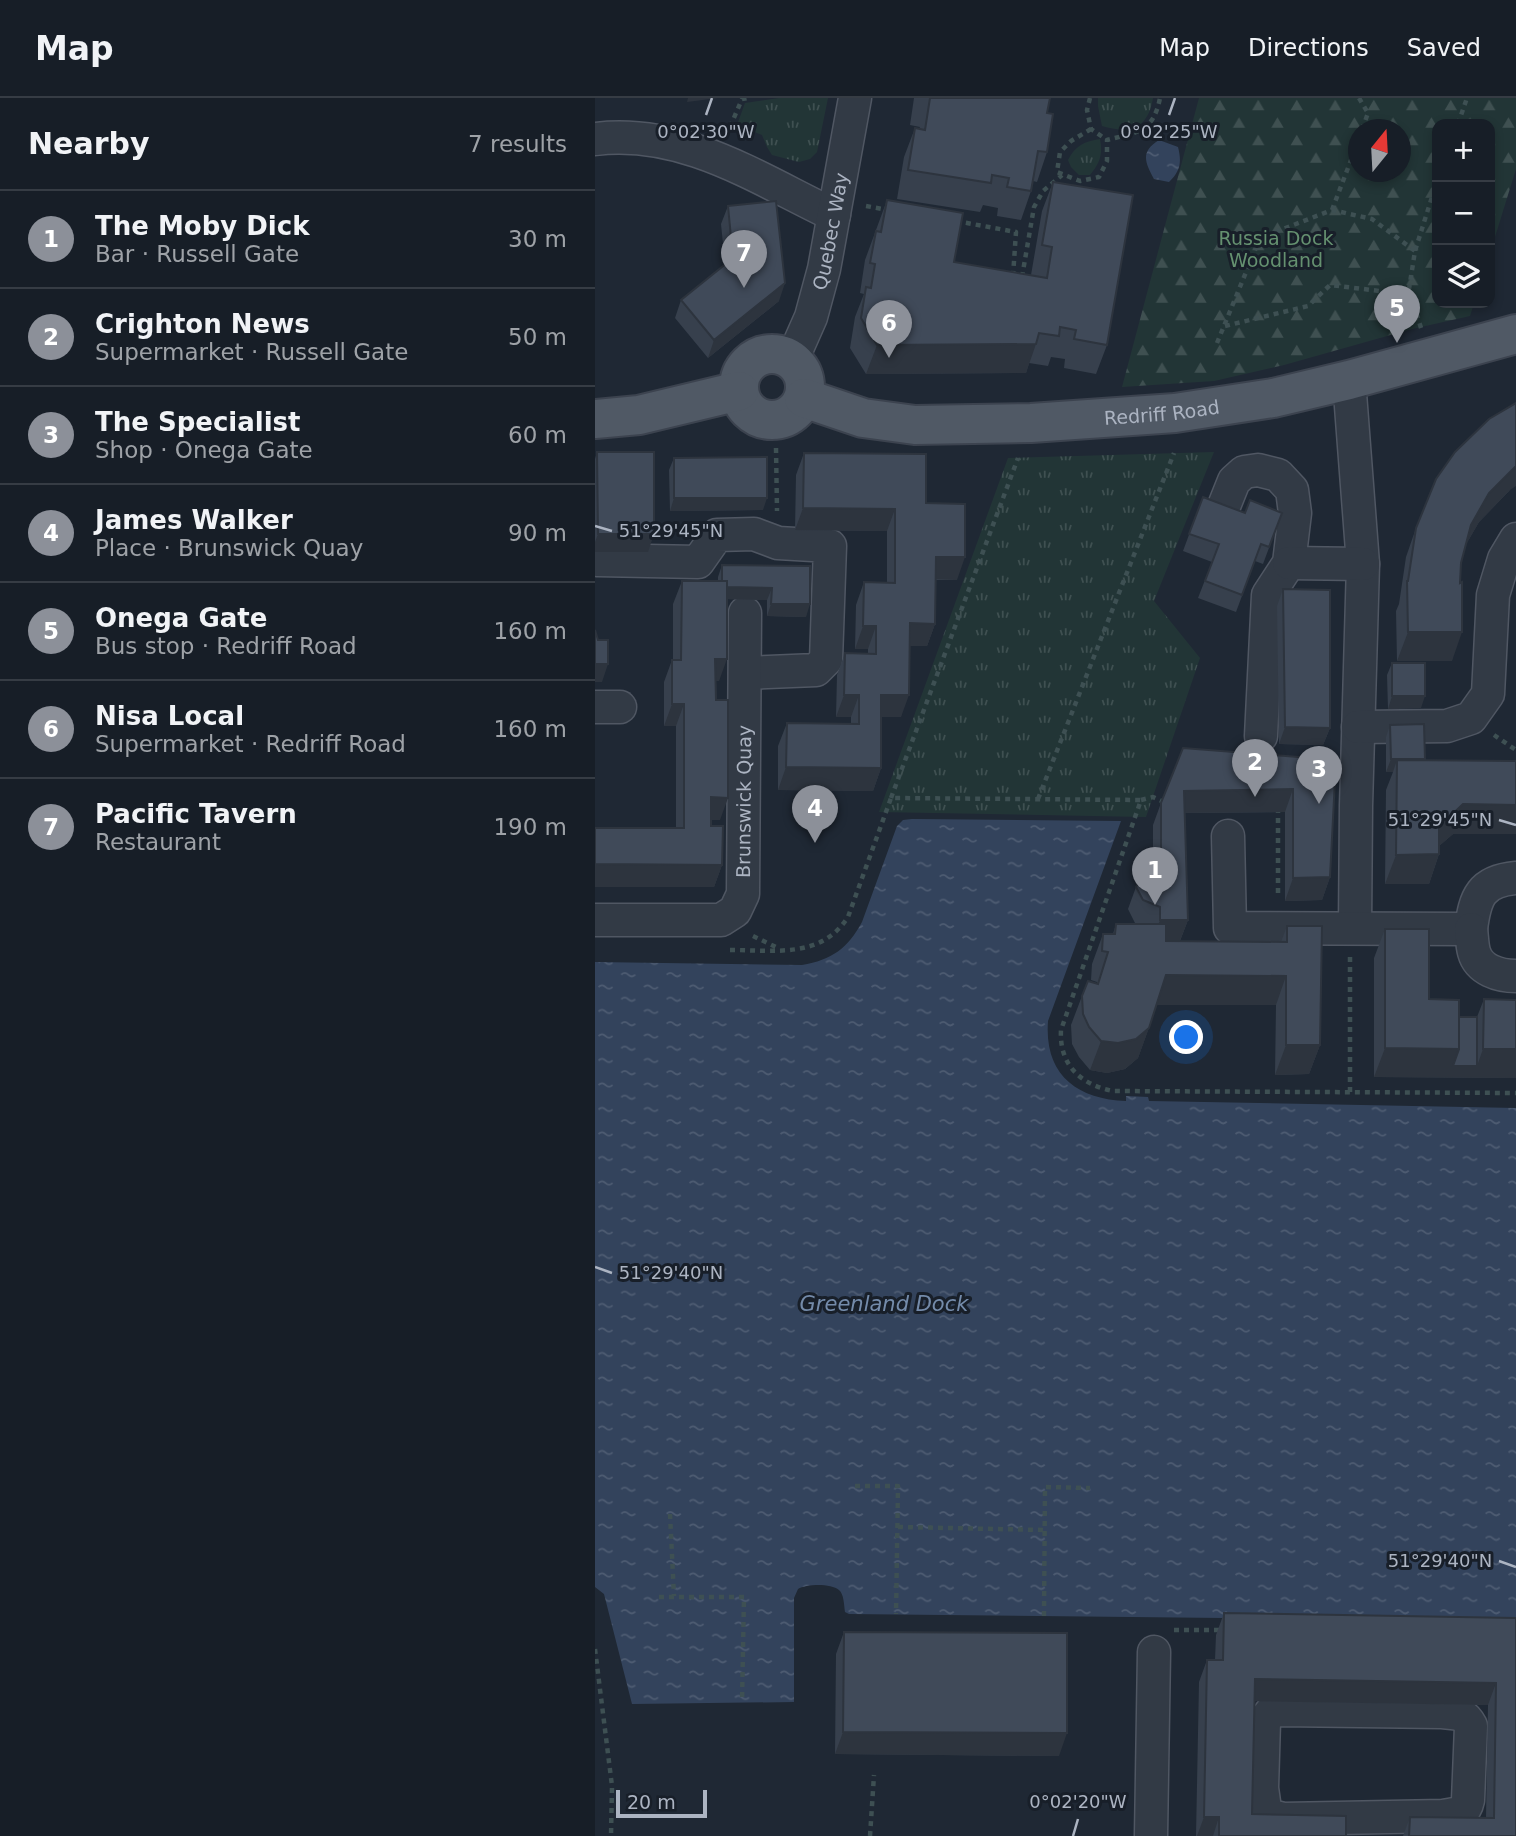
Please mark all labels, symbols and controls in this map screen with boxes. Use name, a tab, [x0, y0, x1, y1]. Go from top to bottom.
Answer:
text: Map	[35, 29, 114, 68]
text: Map	[1159, 34, 1210, 62]
text: Directions	[1248, 34, 1369, 62]
text: Saved	[1407, 34, 1481, 62]
north arrow	[1348, 119, 1411, 182]
map controls	[1432, 119, 1495, 308]
button: +	[1432, 119, 1495, 182]
text: 0°02'30"W	[657, 121, 755, 142]
text: 0°02'25"W	[1120, 121, 1218, 142]
text: Nearby	[28, 126, 150, 161]
text: 7 results	[468, 131, 567, 157]
street label: Quebec Way	[808, 171, 852, 293]
button: −	[1432, 182, 1495, 245]
text: The Moby Dick	[95, 211, 309, 241]
text: 1	[43, 226, 59, 252]
text: 30 m	[508, 226, 567, 252]
park label: Russia Dock Woodland	[1219, 227, 1333, 271]
pin: 7	[721, 230, 767, 288]
text: Bar · Russell Gate	[95, 241, 299, 267]
button: layers	[1432, 245, 1495, 308]
pin: 5	[1374, 285, 1420, 343]
pin: 6	[866, 300, 912, 358]
text: Crighton News	[95, 309, 310, 339]
text: 2	[43, 324, 59, 350]
text: 50 m	[508, 324, 567, 350]
text: Supermarket · Russell Gate	[95, 339, 408, 365]
street label: Redriff Road	[1103, 395, 1221, 429]
text: The Specialist	[95, 407, 301, 437]
text: 3	[43, 422, 59, 448]
text: 60 m	[508, 422, 567, 448]
text: Shop · Onega Gate	[95, 437, 313, 463]
text: James Walker	[95, 505, 293, 535]
text: 4	[43, 520, 59, 546]
text: 90 m	[508, 520, 567, 546]
text: 51°29'45"N	[619, 520, 723, 541]
text: Place · Brunswick Quay	[95, 535, 363, 561]
text: Onega Gate	[95, 603, 267, 633]
text: 5	[43, 618, 59, 644]
text: 160 m	[493, 618, 567, 644]
text: Bus stop · Redriff Road	[95, 633, 357, 659]
text: Nisa Local	[95, 701, 244, 731]
text: 6	[43, 716, 59, 742]
text: 160 m	[493, 716, 567, 742]
street label: Brunswick Quay	[732, 725, 755, 878]
text: Supermarket · Redriff Road	[95, 731, 406, 757]
pin: 2	[1232, 739, 1278, 797]
pin: 3	[1296, 746, 1342, 804]
pin: 4	[792, 785, 838, 843]
text: Pacific Tavern	[95, 799, 297, 829]
text: 51°29'45"N	[1388, 809, 1492, 830]
text: 7	[43, 814, 59, 840]
text: 190 m	[493, 814, 567, 840]
text: Restaurant	[95, 829, 221, 855]
pin: 1	[1132, 847, 1178, 905]
your location	[1169, 1020, 1203, 1054]
text: 51°29'40"N	[619, 1262, 723, 1283]
water label: Greenland Dock	[800, 1292, 969, 1316]
text: 51°29'40"N	[1388, 1550, 1492, 1571]
scale bar	[616, 1787, 707, 1819]
text: 20 m	[627, 1791, 676, 1813]
text: 0°02'20"W	[1029, 1791, 1127, 1812]

